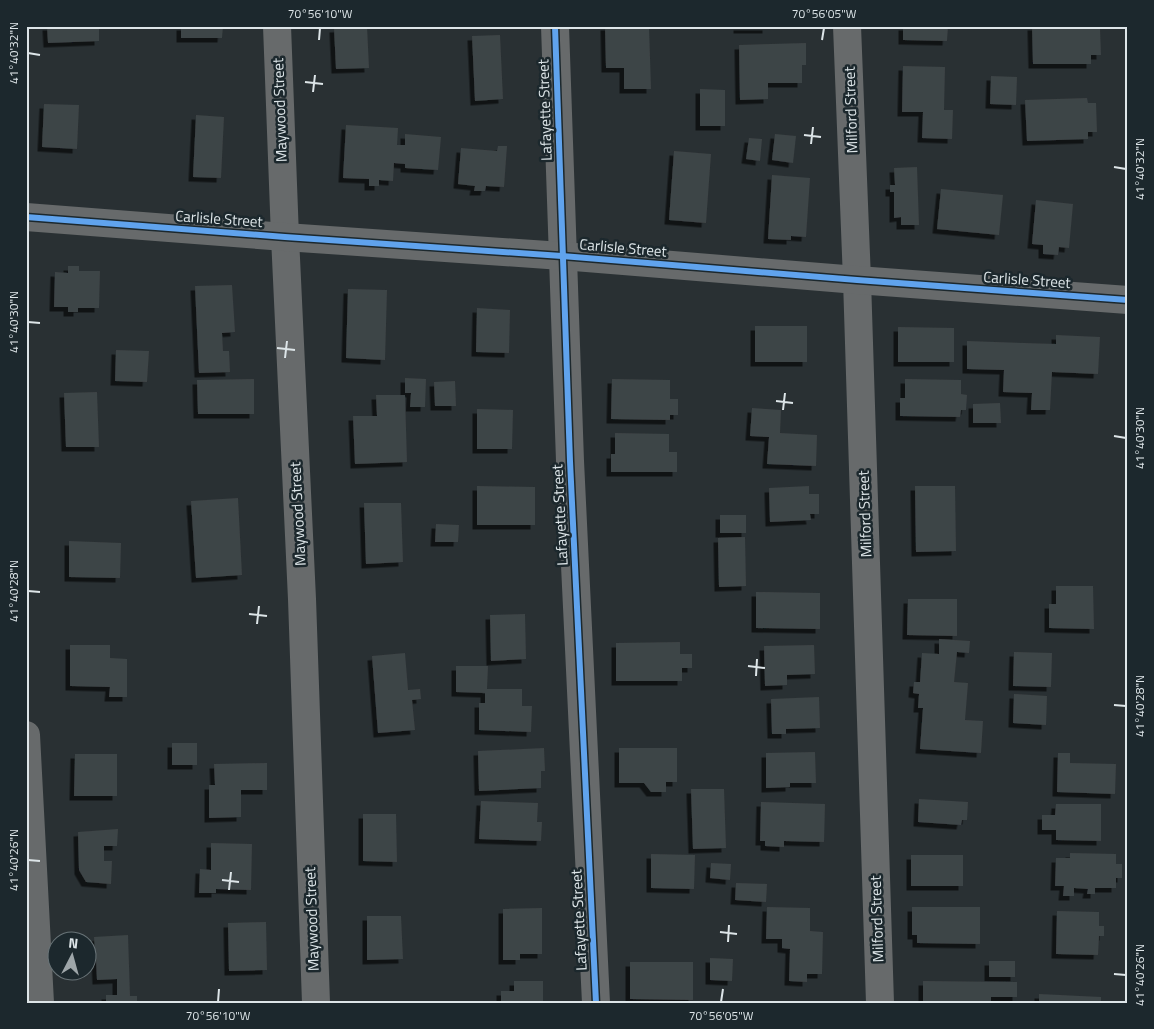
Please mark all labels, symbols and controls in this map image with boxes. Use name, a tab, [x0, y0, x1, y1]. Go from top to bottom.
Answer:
text: 70°56'10"W	[288, 4, 353, 23]
text: 70°56'05"W	[792, 4, 857, 23]
text: 41°40'32"N	[4, 22, 23, 84]
street label: Maywood Street	[266, 57, 293, 163]
street label: Lafayette Street	[531, 58, 558, 161]
street label: Milford Street	[837, 65, 864, 154]
text: 41°40'32"N	[1130, 138, 1149, 200]
street label: Carlisle Street	[175, 204, 264, 233]
street label: Carlisle Street	[578, 232, 668, 263]
street label: Carlisle Street	[983, 265, 1072, 294]
text: 41°40'30"N	[4, 291, 23, 353]
text: 41°40'30"N	[1130, 407, 1149, 469]
street label: Maywood Street	[283, 461, 312, 567]
street label: Lafayette Street	[545, 463, 574, 566]
street label: Milford Street	[851, 469, 878, 558]
text: 41°40'28"N	[4, 560, 23, 622]
text: 41°40'28"N	[1130, 675, 1149, 737]
text: 41°40'26"N	[4, 829, 23, 891]
street label: Maywood Street	[298, 866, 325, 972]
street label: Lafayette Street	[564, 868, 593, 971]
street label: Milford Street	[863, 874, 890, 963]
north arrow	[48, 932, 98, 982]
text: N	[67, 932, 79, 954]
text: 41°40'26"N	[1130, 944, 1149, 1006]
text: 70°56'10"W	[186, 1006, 251, 1025]
text: 70°56'05"W	[689, 1006, 754, 1025]

